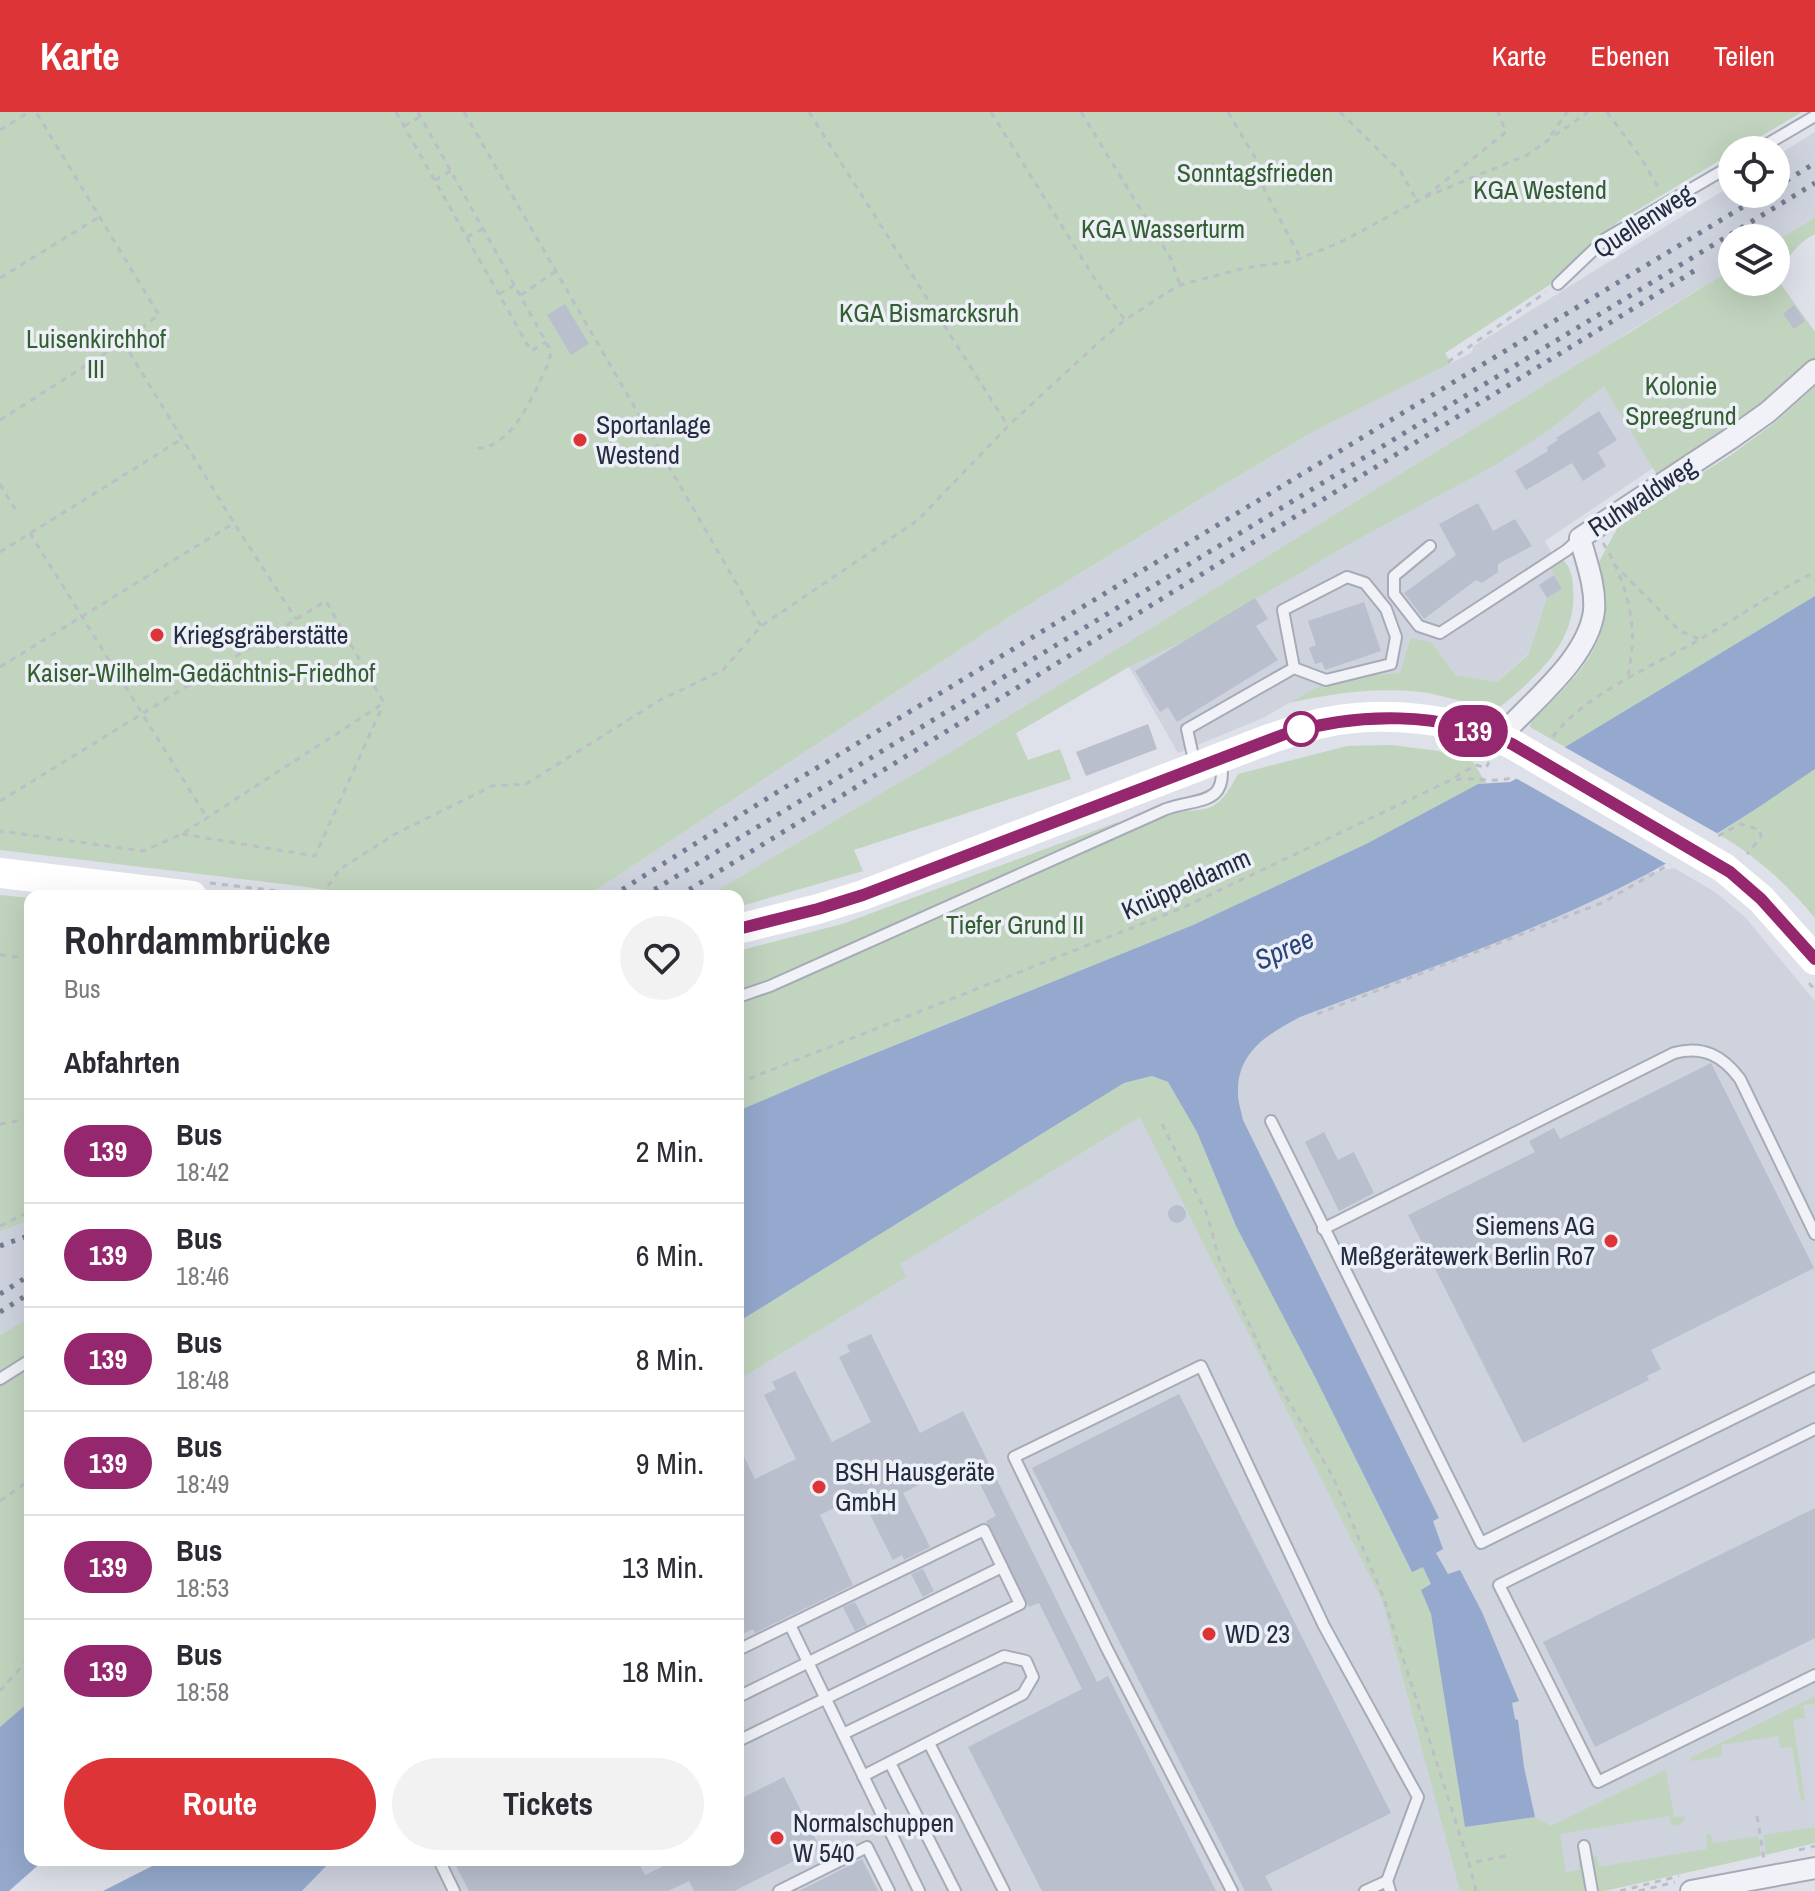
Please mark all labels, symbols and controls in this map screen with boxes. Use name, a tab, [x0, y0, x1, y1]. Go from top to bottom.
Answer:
text: Karte	[40, 31, 120, 82]
text: Karte	[1492, 37, 1547, 75]
text: Ebenen	[1591, 37, 1670, 75]
text: Teilen	[1714, 37, 1775, 75]
map controls	[1718, 136, 1790, 296]
button: locate	[1718, 136, 1790, 208]
park label: Sonntagsfrieden	[1177, 155, 1333, 190]
park label: KGA Westend	[1473, 172, 1607, 207]
street label: Quellenweg	[1586, 175, 1700, 266]
park label: KGA Wasserturm	[1081, 211, 1245, 246]
button: layers	[1718, 224, 1790, 296]
park label: KGA Bismarcksruh	[839, 295, 1019, 330]
park label: Luisenkirchhof III	[26, 321, 166, 386]
park label: Kolonie Spreegrund	[1625, 368, 1737, 433]
place label: Sportanlage Westend	[596, 407, 711, 472]
marker: Sportanlage Westend	[571, 431, 589, 449]
street label: Ruhwaldweg	[1581, 449, 1703, 544]
place label: Kriegsgräberstätte	[173, 617, 348, 652]
marker: Kriegsgräberstätte	[148, 626, 166, 644]
park label: Kaiser-Wilhelm-Gedächtnis-Friedhof	[27, 655, 375, 690]
line badge: 139	[1427, 705, 1519, 757]
unlabelled marker	[1284, 712, 1318, 746]
text: 139	[1454, 712, 1492, 750]
street label: Knüppeldamm	[1116, 840, 1256, 927]
park label: Tiefer Grund II	[946, 907, 1084, 942]
text: Rohrdammbrücke	[64, 915, 331, 966]
button: heart	[620, 916, 704, 1000]
water label: Spree	[1248, 919, 1320, 979]
text: Bus	[64, 971, 101, 1006]
text: Abfahrten	[64, 1042, 180, 1082]
text: Bus	[176, 1114, 222, 1154]
text: 2 Min.	[636, 1131, 704, 1171]
text: 139	[89, 1132, 127, 1170]
text: 18:42	[176, 1154, 229, 1189]
place label: Siemens AG Meßgerätewerk Berlin Ro7	[1340, 1208, 1595, 1273]
text: Bus	[176, 1218, 222, 1258]
marker: Siemens AG Meßgerätewerk Berlin Ro7	[1602, 1232, 1620, 1250]
text: 6 Min.	[636, 1235, 704, 1275]
text: 139	[89, 1236, 127, 1274]
text: 18:46	[176, 1258, 229, 1293]
text: Bus	[176, 1322, 222, 1362]
text: 8 Min.	[636, 1339, 704, 1379]
text: 139	[89, 1340, 127, 1378]
text: 18:48	[176, 1362, 229, 1397]
text: Bus	[176, 1426, 222, 1466]
text: 9 Min.	[636, 1443, 704, 1483]
text: 139	[89, 1444, 127, 1482]
place label: BSH Hausgeräte GmbH	[835, 1454, 995, 1519]
text: 18:49	[176, 1466, 229, 1501]
marker: BSH Hausgeräte GmbH	[810, 1478, 828, 1496]
text: Bus	[176, 1530, 222, 1570]
text: 13 Min.	[622, 1547, 704, 1587]
text: 139	[89, 1548, 127, 1586]
text: 18:53	[176, 1570, 229, 1605]
place label: WD 23	[1225, 1616, 1290, 1651]
marker: WD 23	[1200, 1625, 1218, 1643]
text: Bus	[176, 1634, 222, 1674]
text: 18 Min.	[622, 1651, 704, 1691]
text: 139	[89, 1652, 127, 1690]
text: 18:58	[176, 1674, 229, 1709]
button: Route	[64, 1758, 376, 1850]
button: Tickets	[392, 1758, 704, 1850]
place label: Normalschuppen W 540	[793, 1805, 954, 1870]
marker: Normalschuppen W 540	[768, 1829, 786, 1847]

